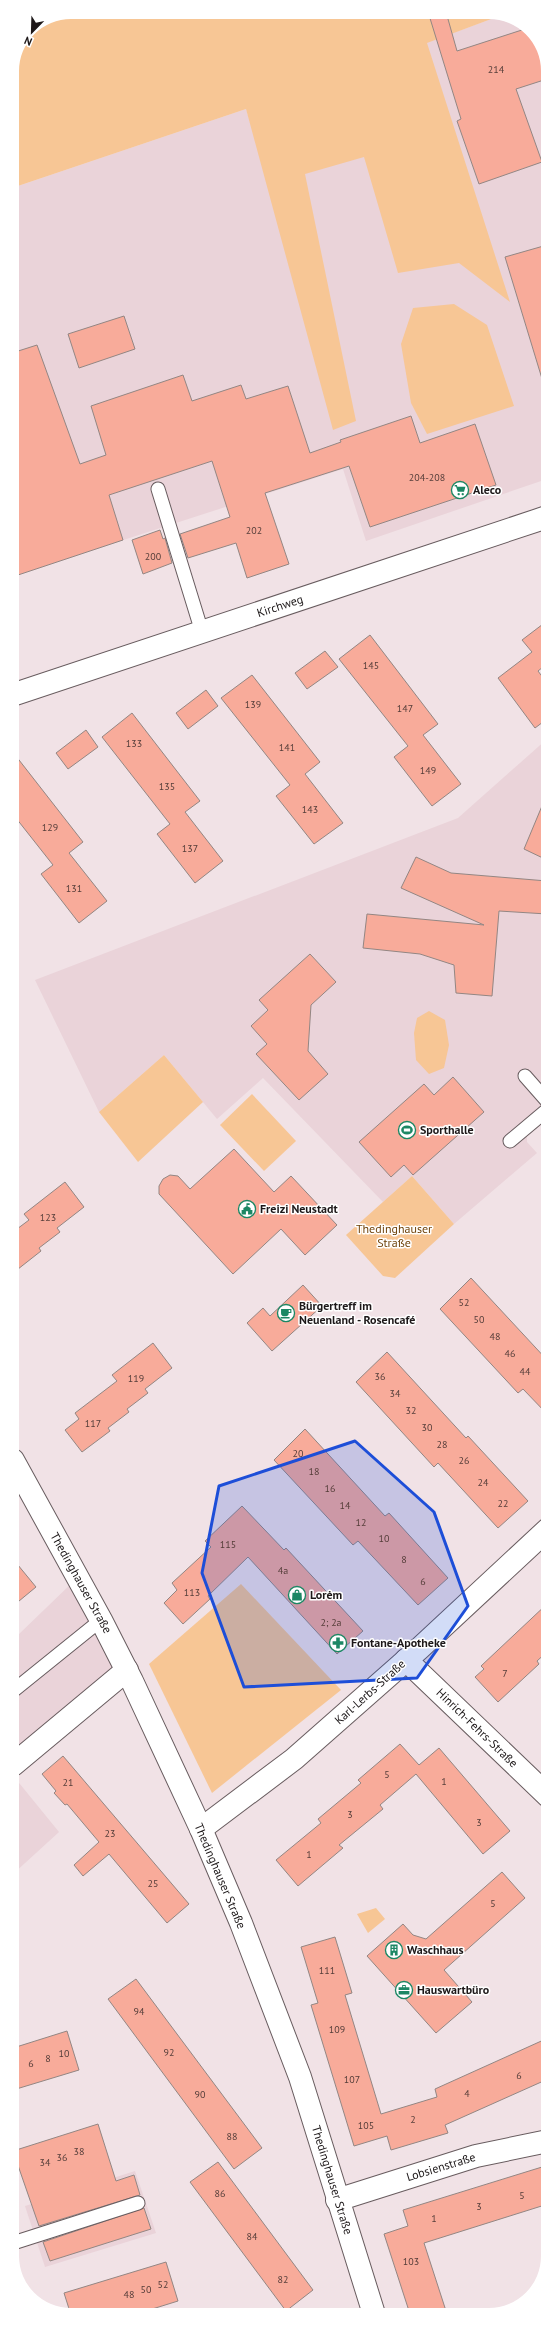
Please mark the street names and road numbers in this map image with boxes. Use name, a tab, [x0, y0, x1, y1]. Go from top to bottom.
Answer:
street label: Kirchweg	[255, 591, 305, 620]
street label: Thedinghauser Straße	[47, 1530, 115, 1636]
street label: Karl-Lerbs-Straße	[331, 1656, 408, 1727]
street label: Hinrich-Fehrs-Straße	[433, 1685, 521, 1770]
street label: Thedinghauser Straße	[191, 1821, 249, 1931]
street label: Thedinghauser Straße	[309, 2124, 356, 2236]
street label: Lobsienstraße	[404, 2149, 477, 2184]

